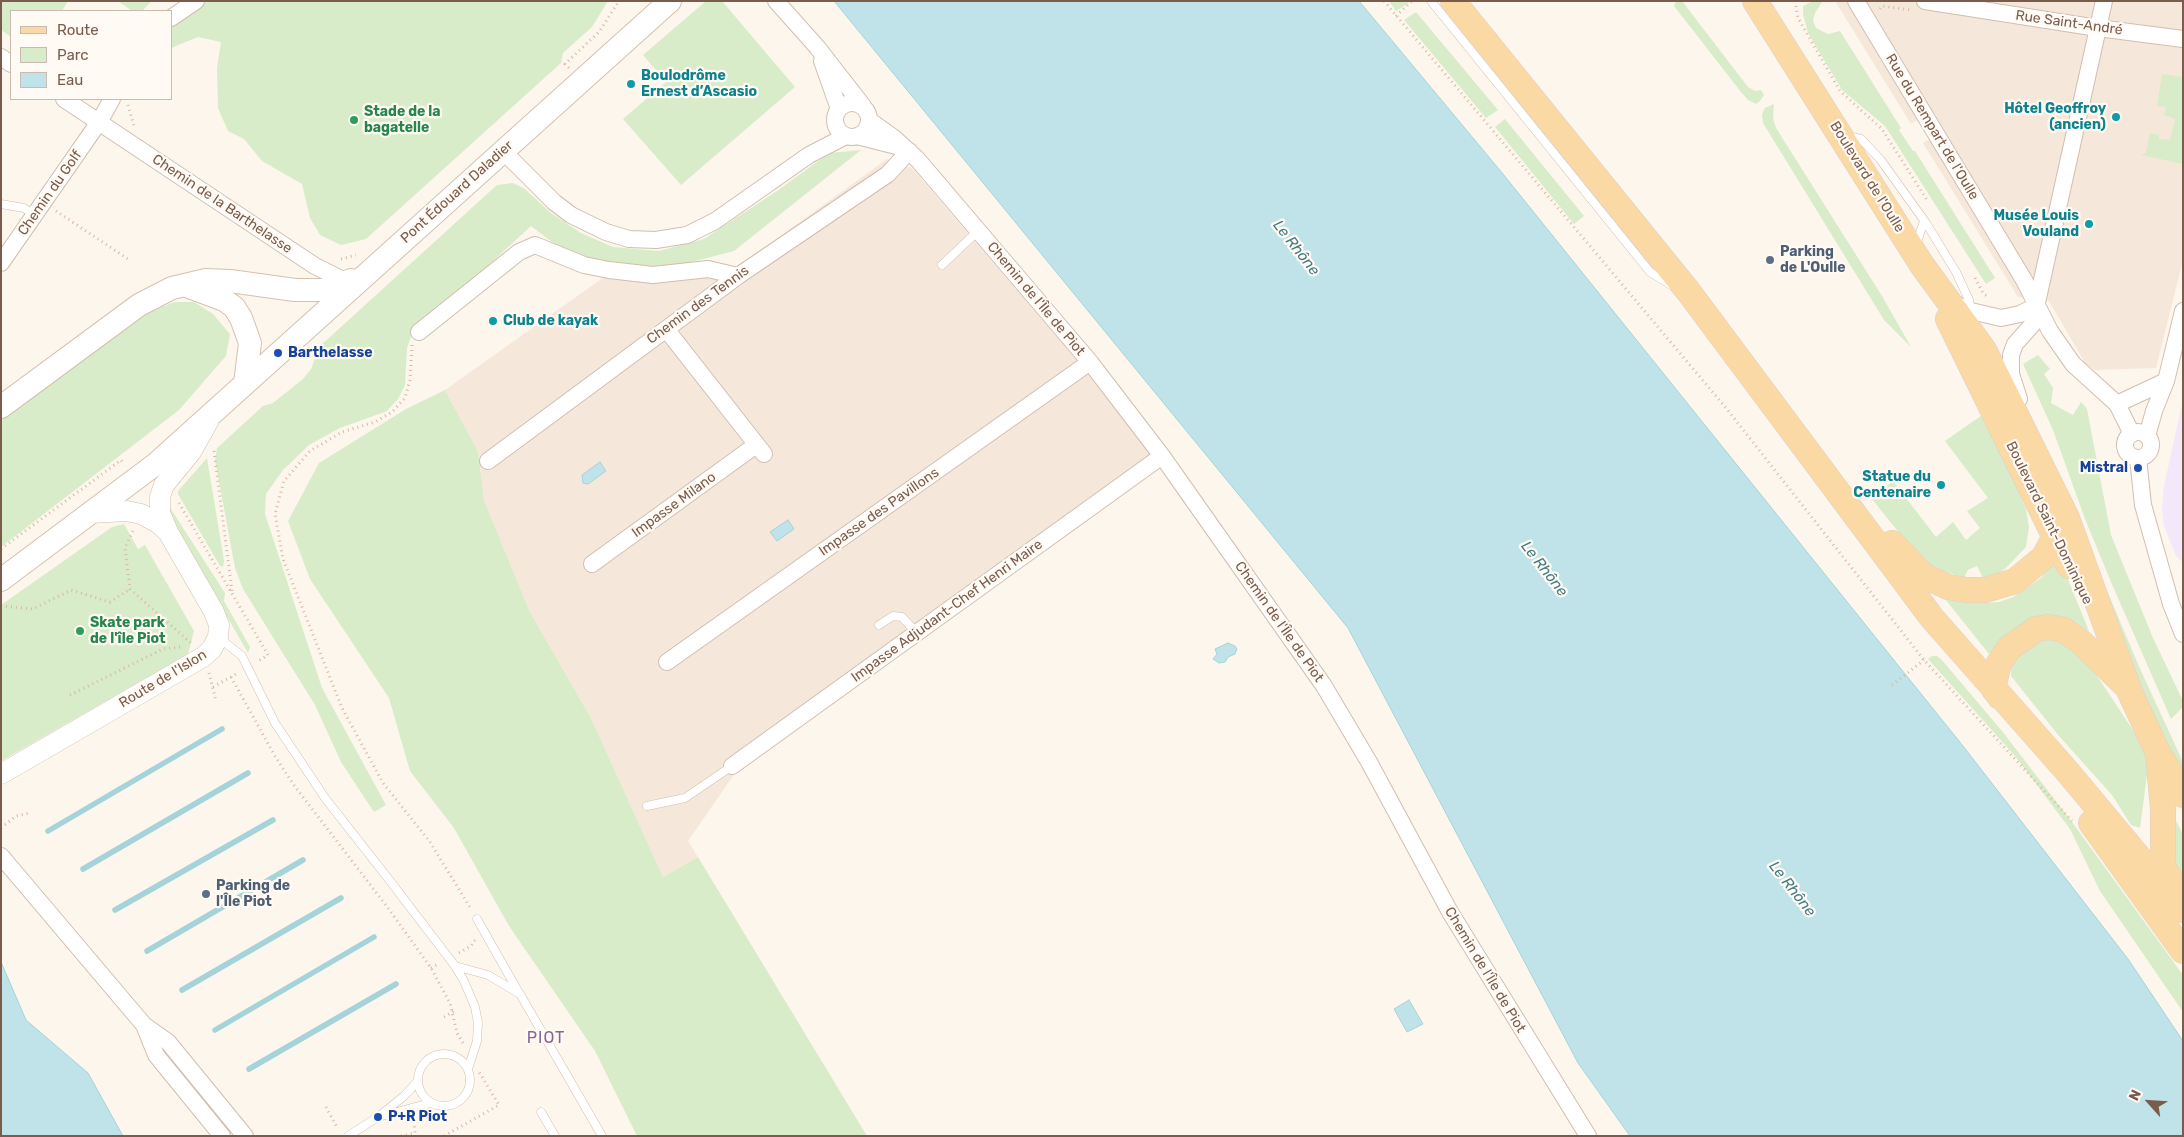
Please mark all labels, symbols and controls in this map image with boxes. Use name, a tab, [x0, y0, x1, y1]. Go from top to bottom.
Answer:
street label: Rue Saint-André	[2014, 7, 2124, 39]
legend	[10, 10, 172, 100]
text: Route	[57, 21, 99, 39]
text: Parc	[57, 46, 89, 64]
street label: Rue du Rempart de l'Oulle	[1882, 51, 1982, 203]
place label: Boulodrôme Ernest d’Ascasio	[641, 68, 757, 100]
text: Eau	[57, 71, 83, 89]
marker: Boulodrôme Ernest d’Ascasio	[625, 78, 637, 90]
place label: Hôtel Geoffroy (ancien)	[2004, 101, 2106, 134]
place label: Stade de la bagatelle	[364, 104, 441, 136]
marker: Hôtel Geoffroy (ancien)	[2110, 111, 2122, 123]
marker: Stade de la bagatelle	[348, 114, 360, 126]
street label: Boulevard de l'Oulle	[1826, 118, 1908, 236]
street label: Pont Édouard Daladier	[397, 137, 517, 247]
street label: Chemin du Golf	[14, 147, 86, 239]
street label: Chemin de la Barthelasse	[149, 151, 295, 257]
place label: Musée Louis Vouland	[1994, 208, 2079, 240]
water label: Le Rhône	[1269, 217, 1323, 279]
marker: Musée Louis Vouland	[2083, 218, 2095, 230]
street label: Chemin de l'Île de Piot	[983, 239, 1089, 359]
place label: Parking de L'Oulle	[1780, 244, 1846, 276]
marker: Parking de L'Oulle	[1764, 254, 1776, 266]
street label: Chemin des Tennis	[644, 262, 752, 348]
place label: Club de kayak	[503, 313, 598, 329]
marker: Club de kayak	[487, 315, 499, 327]
place label: Barthelasse	[288, 345, 372, 361]
marker: Barthelasse	[272, 347, 284, 359]
street label: Boulevard Saint-Dominique	[2002, 439, 2096, 607]
place label: Mistral	[2080, 460, 2128, 476]
marker: Mistral	[2132, 462, 2144, 474]
street label: Impasse des Pavillons	[816, 464, 942, 560]
street label: Impasse Milano	[629, 469, 719, 541]
place label: Statue du Centenaire	[1853, 469, 1931, 502]
marker: Statue du Centenaire	[1935, 479, 1947, 491]
street label: Impasse Adjudant-Chef Henri Maire	[848, 536, 1046, 686]
water label: Le Rhône	[1517, 538, 1571, 600]
street label: Chemin de l'Île de Piot	[1231, 558, 1327, 686]
place label: Skate park de l'île Piot	[90, 615, 166, 648]
marker: Skate park de l'île Piot	[74, 625, 86, 637]
street label: Route de l'Islon	[116, 646, 210, 712]
water label: Le Rhône	[1765, 858, 1819, 920]
place label: Parking de l'Île Piot	[216, 878, 290, 910]
marker: Parking de l'Île Piot	[200, 888, 212, 900]
street label: Chemin de l'Île de Piot	[1441, 904, 1529, 1036]
district label: PIOT	[526, 1028, 566, 1048]
north arrow	[2124, 1077, 2174, 1127]
text: N	[2125, 1087, 2145, 1103]
place label: P+R Piot	[388, 1109, 447, 1125]
marker: P+R Piot	[372, 1111, 384, 1123]

